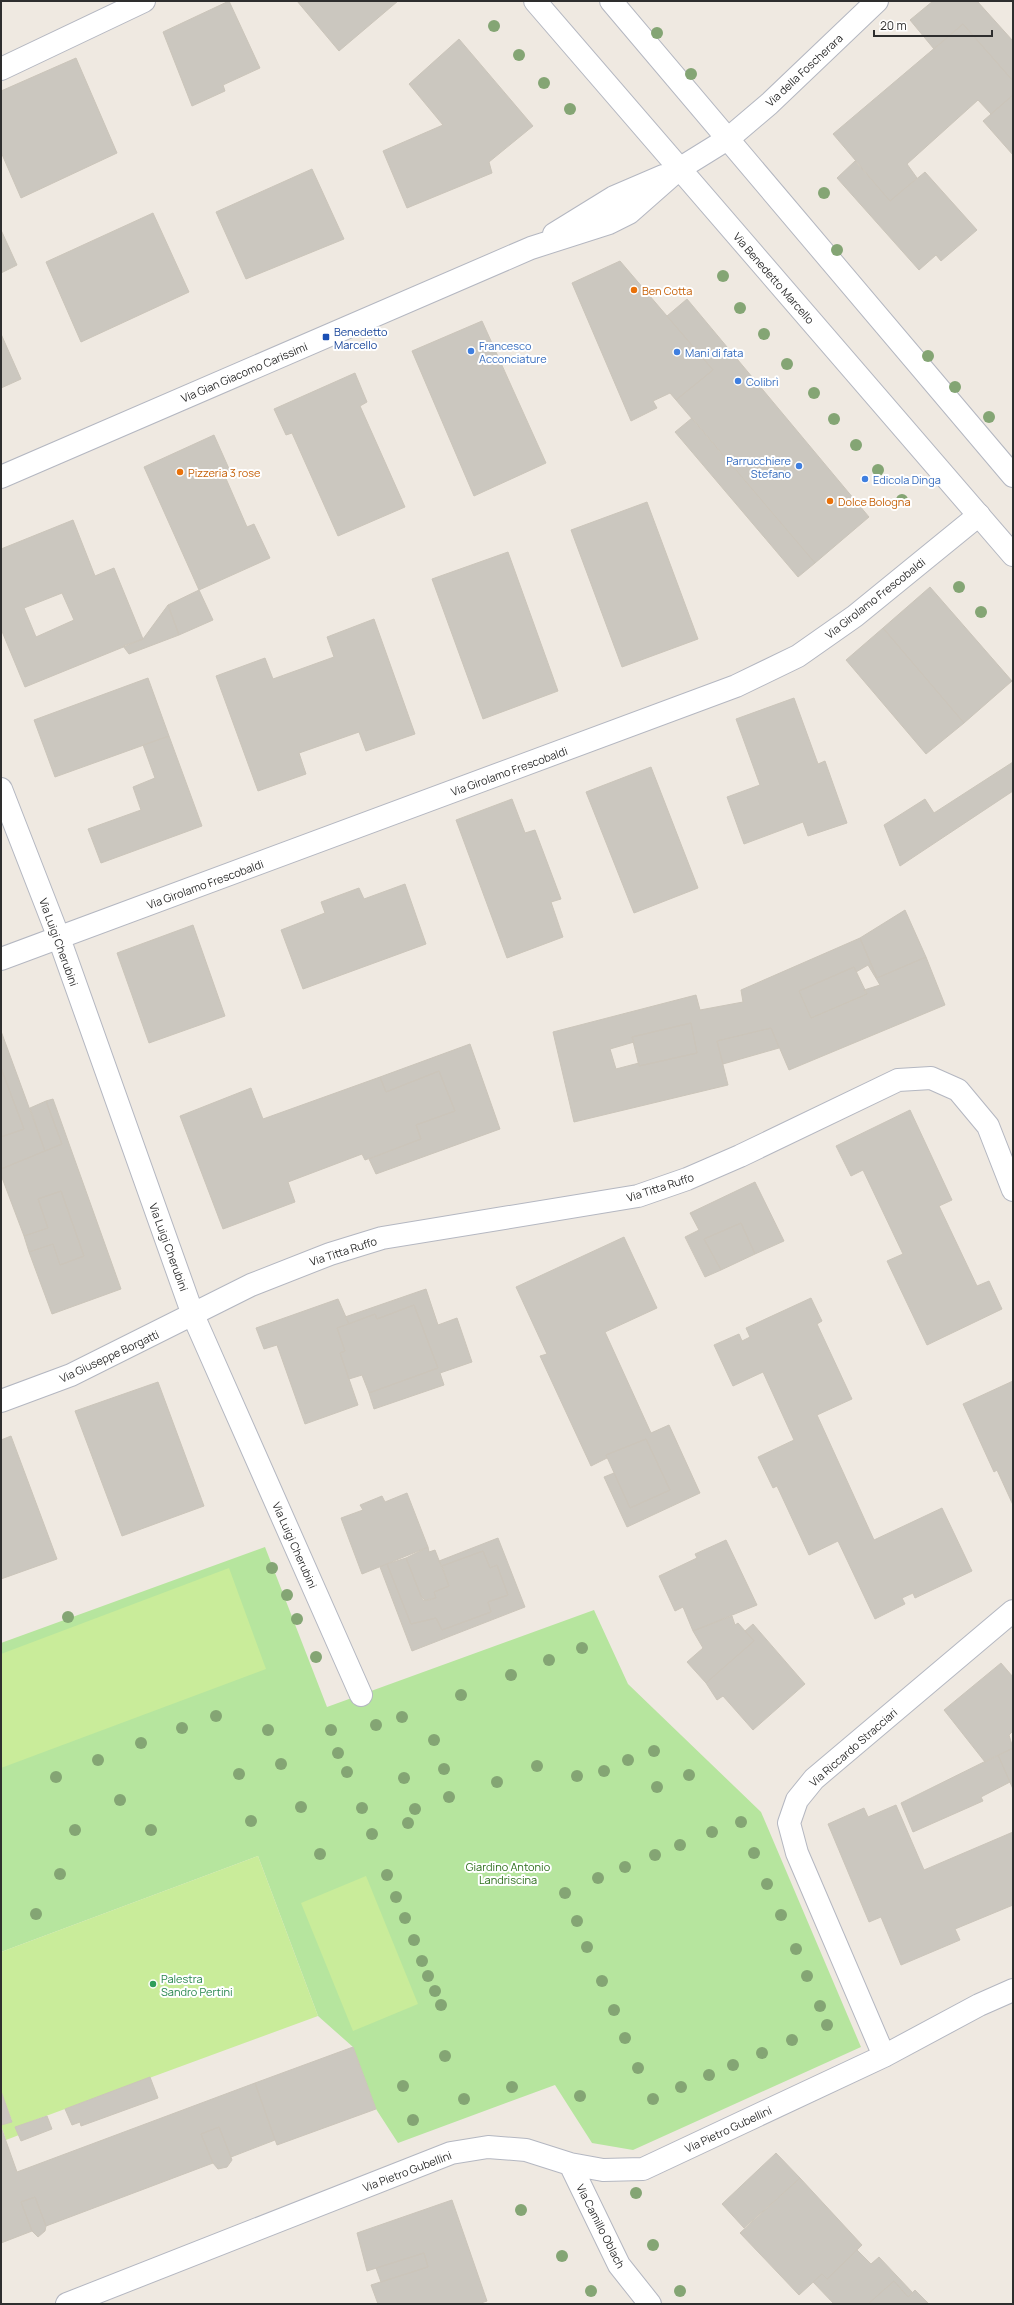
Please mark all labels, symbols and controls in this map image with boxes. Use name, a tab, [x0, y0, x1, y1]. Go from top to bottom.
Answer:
scale bar	[874, 12, 992, 38]
text: 20 m	[880, 17, 907, 34]
street label: Via della Foscherara	[762, 30, 846, 110]
street label: Via Benedetto Marcello	[730, 229, 818, 327]
place label: Ben Cotta	[642, 283, 692, 298]
marker: Ben Cotta	[629, 285, 639, 295]
place label: Benedetto Marcello	[334, 324, 388, 352]
marker: Benedetto Marcello	[321, 332, 331, 342]
place label: Francesco Acconciature	[479, 338, 547, 366]
street label: Via Gian Giacomo Carissimi	[179, 339, 309, 405]
place label: Mani di fata	[685, 345, 743, 360]
marker: Francesco Acconciature	[466, 346, 476, 356]
marker: Mani di fata	[672, 347, 682, 357]
place label: Colibrì	[746, 374, 779, 389]
marker: Colibrì	[733, 376, 743, 386]
place label: Parrucchiere Stefano	[726, 453, 792, 481]
marker: Parrucchiere Stefano	[794, 461, 804, 471]
place label: Pizzeria 3 rose	[188, 465, 261, 480]
marker: Pizzeria 3 rose	[175, 467, 185, 477]
place label: Edicola Dinga	[873, 472, 941, 487]
marker: Edicola Dinga	[860, 474, 870, 484]
place label: Dolce Bologna	[838, 494, 911, 509]
marker: Dolce Bologna	[825, 496, 835, 506]
street label: Via Girolamo Frescobaldi	[822, 554, 928, 642]
street label: Via Girolamo Frescobaldi	[449, 743, 569, 799]
street label: Via Girolamo Frescobaldi	[145, 856, 265, 912]
street label: Via Luigi Cherubini	[36, 896, 82, 988]
street label: Via Titta Ruffo	[624, 1169, 696, 1205]
street label: Via Luigi Cherubini	[146, 1201, 192, 1293]
street label: Via Titta Ruffo	[307, 1233, 379, 1269]
street label: Via Giuseppe Borgatti	[57, 1326, 161, 1386]
street label: Via Luigi Cherubini	[269, 1500, 321, 1590]
street label: Via Riccardo Stracciari	[806, 1705, 900, 1789]
park label: Giardino Antonio Landriscina	[466, 1859, 551, 1887]
place label: Palestra Sandro Pertini	[161, 1971, 233, 1999]
marker: Palestra Sandro Pertini	[148, 1979, 158, 1989]
street label: Via Pietro Gubellini	[682, 2102, 774, 2156]
street label: Via Pietro Gubellini	[360, 2147, 454, 2195]
street label: Via Camillo Oblach	[573, 2181, 629, 2271]

